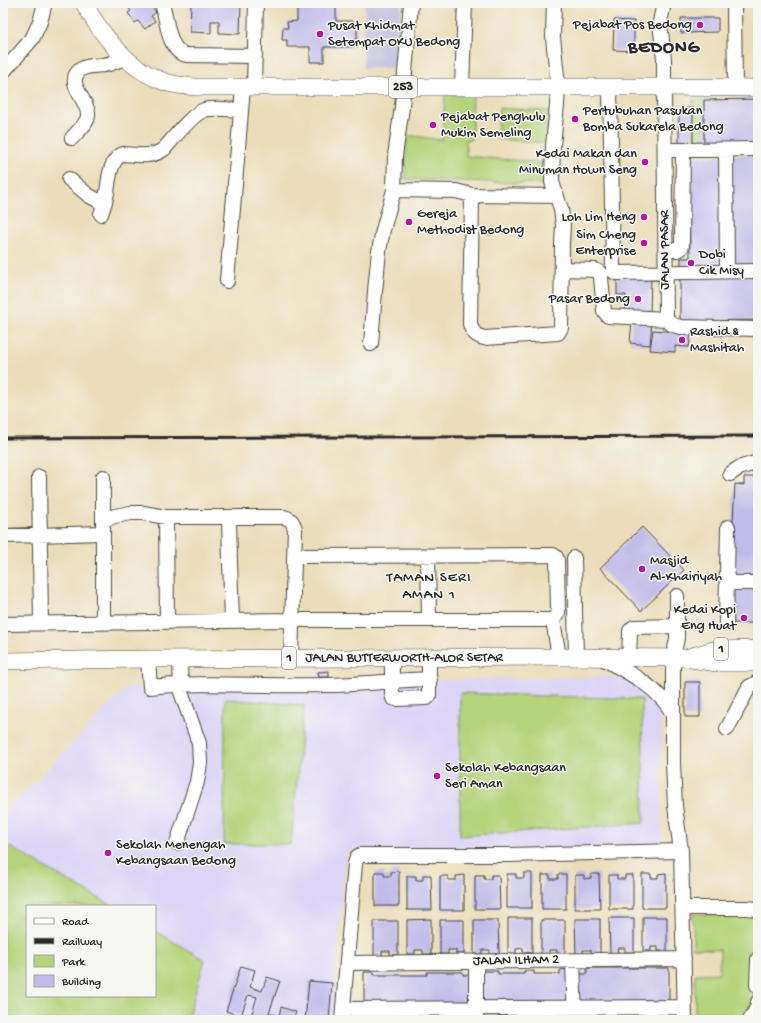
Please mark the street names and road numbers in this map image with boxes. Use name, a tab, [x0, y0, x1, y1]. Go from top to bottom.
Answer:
road number: 253	[389, 76, 417, 98]
street label: JALAN PASAR	[657, 210, 674, 290]
road number: 1	[714, 638, 728, 660]
road number: 1	[282, 647, 296, 669]
street label: JALAN BUTTERWORTH-ALOR SETAR	[305, 650, 504, 667]
street label: JALAN ILHAM 2	[473, 952, 559, 970]

